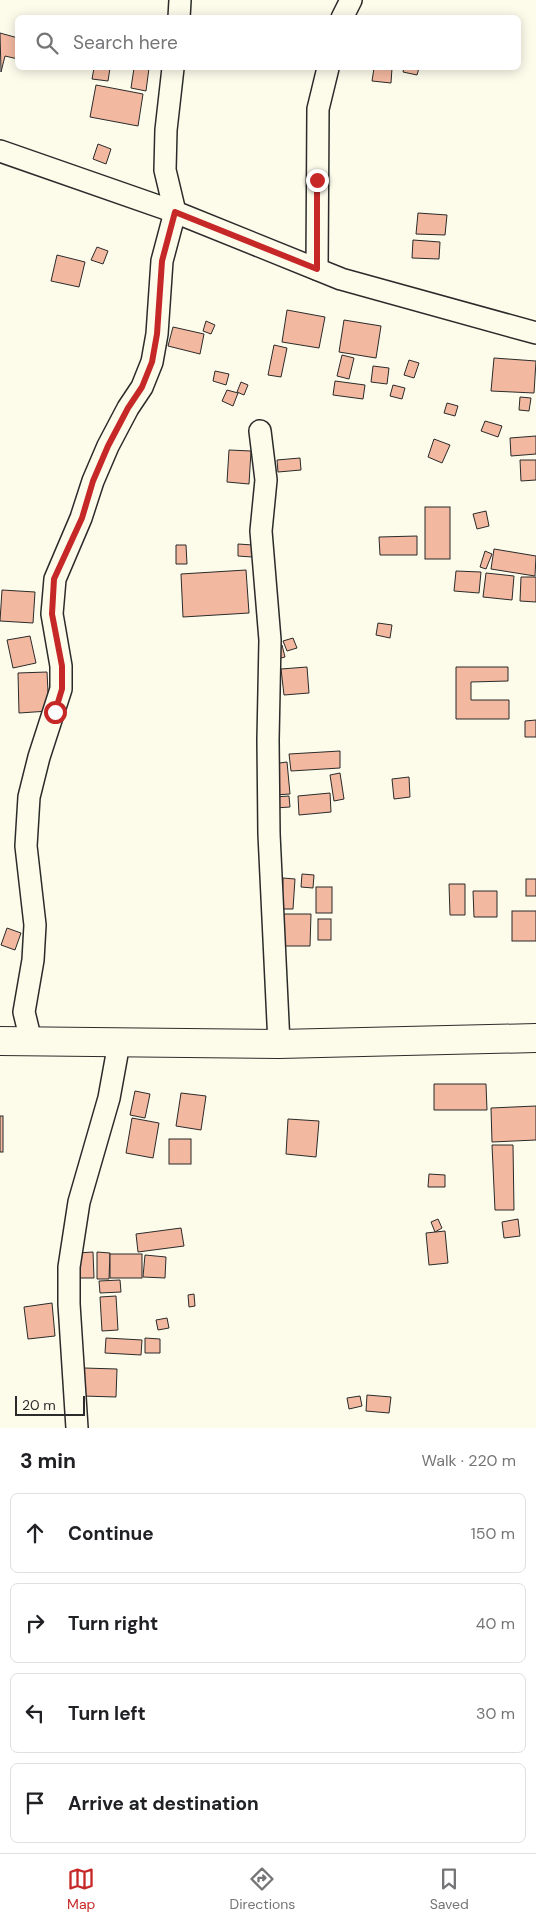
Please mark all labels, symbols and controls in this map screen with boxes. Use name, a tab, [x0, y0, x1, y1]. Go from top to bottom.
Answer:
search box	[15, 15, 521, 70]
icon: search	[33, 29, 61, 57]
text: Search here	[73, 30, 178, 55]
route end	[306, 169, 329, 192]
route start	[44, 701, 67, 724]
scale bar	[15, 1393, 85, 1416]
text: 20 m	[22, 1396, 56, 1414]
text: 3 min	[20, 1447, 76, 1475]
text: Walk · 220 m	[422, 1450, 516, 1471]
icon: ahead	[21, 1519, 49, 1547]
text: Continue	[68, 1521, 154, 1546]
text: 150 m	[471, 1523, 515, 1544]
icon: right	[21, 1609, 49, 1637]
text: Turn right	[68, 1611, 158, 1636]
text: 40 m	[476, 1613, 515, 1634]
icon: left	[21, 1699, 49, 1727]
text: Turn left	[68, 1701, 146, 1726]
text: 30 m	[476, 1703, 515, 1724]
icon: arrive	[21, 1789, 49, 1817]
text: Arrive at destination	[68, 1791, 259, 1816]
tab: Map	[67, 1865, 95, 1913]
tab: Directions	[230, 1865, 295, 1913]
tab: Saved	[430, 1865, 469, 1913]

